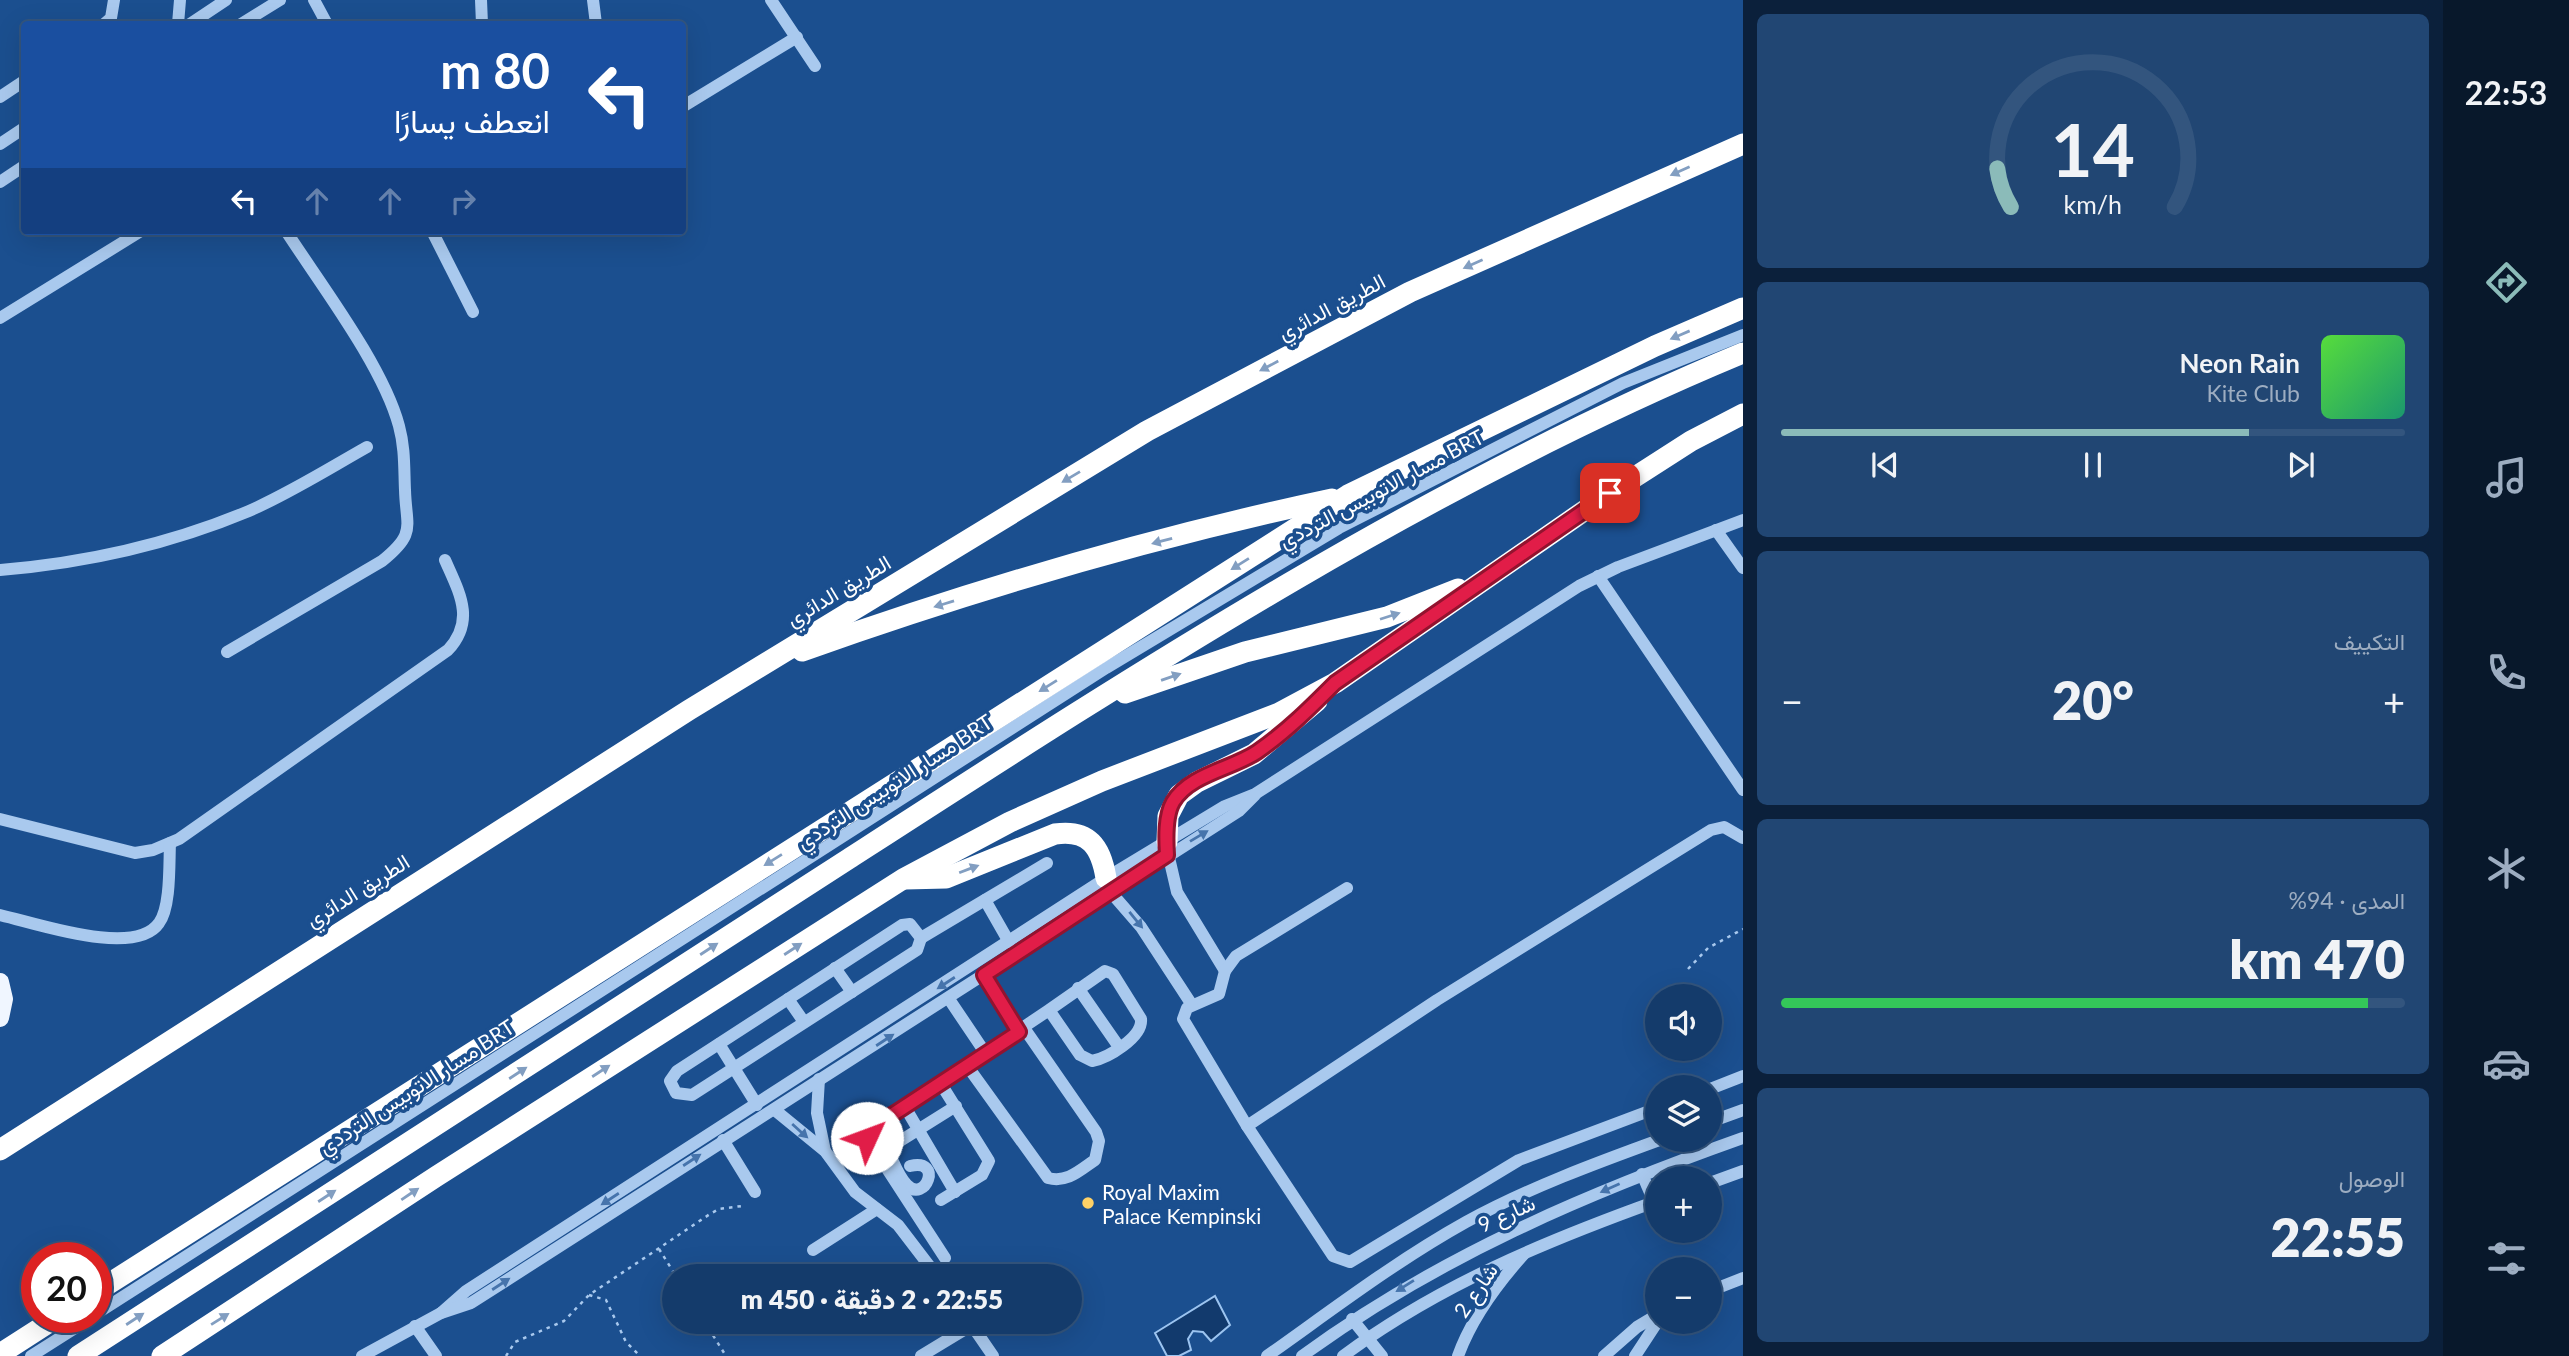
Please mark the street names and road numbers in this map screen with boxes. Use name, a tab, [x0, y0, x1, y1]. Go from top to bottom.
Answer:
street label: الطريق الدائري	[1273, 267, 1392, 350]
street label: مسار الاتوبيس الترددي BRT	[1274, 423, 1491, 558]
street label: الطريق الدائري	[781, 549, 898, 636]
street label: مسار الاتوبيس الترددي BRT	[791, 708, 1000, 859]
street label: الطريق الدائري	[300, 848, 417, 937]
street label: مسار الاتوبيس الترددي BRT	[313, 1013, 522, 1164]
street label: شارع 9	[1474, 1189, 1540, 1239]
street label: شارع 2	[1448, 1258, 1505, 1323]

